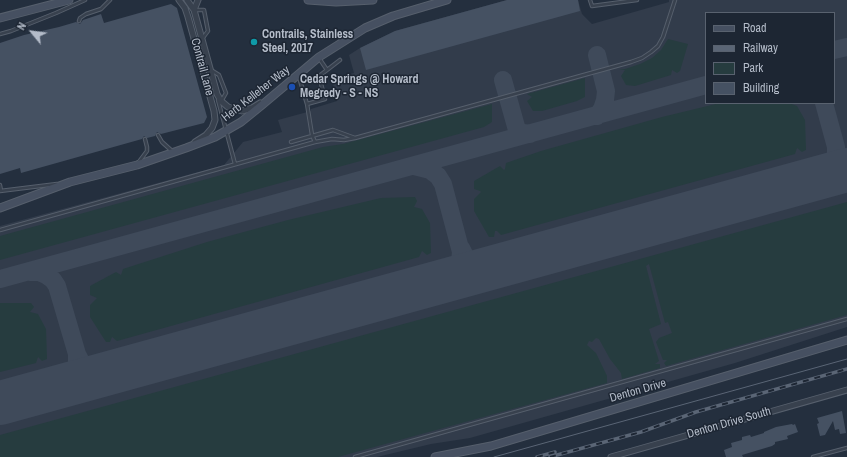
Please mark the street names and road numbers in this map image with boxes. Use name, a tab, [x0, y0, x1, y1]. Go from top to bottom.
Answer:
street label: Contrail Lane	[187, 37, 217, 97]
street label: Herb Kelleher Way	[219, 63, 293, 125]
street label: Denton Drive	[608, 376, 668, 406]
street label: Denton Drive South	[685, 404, 773, 442]

